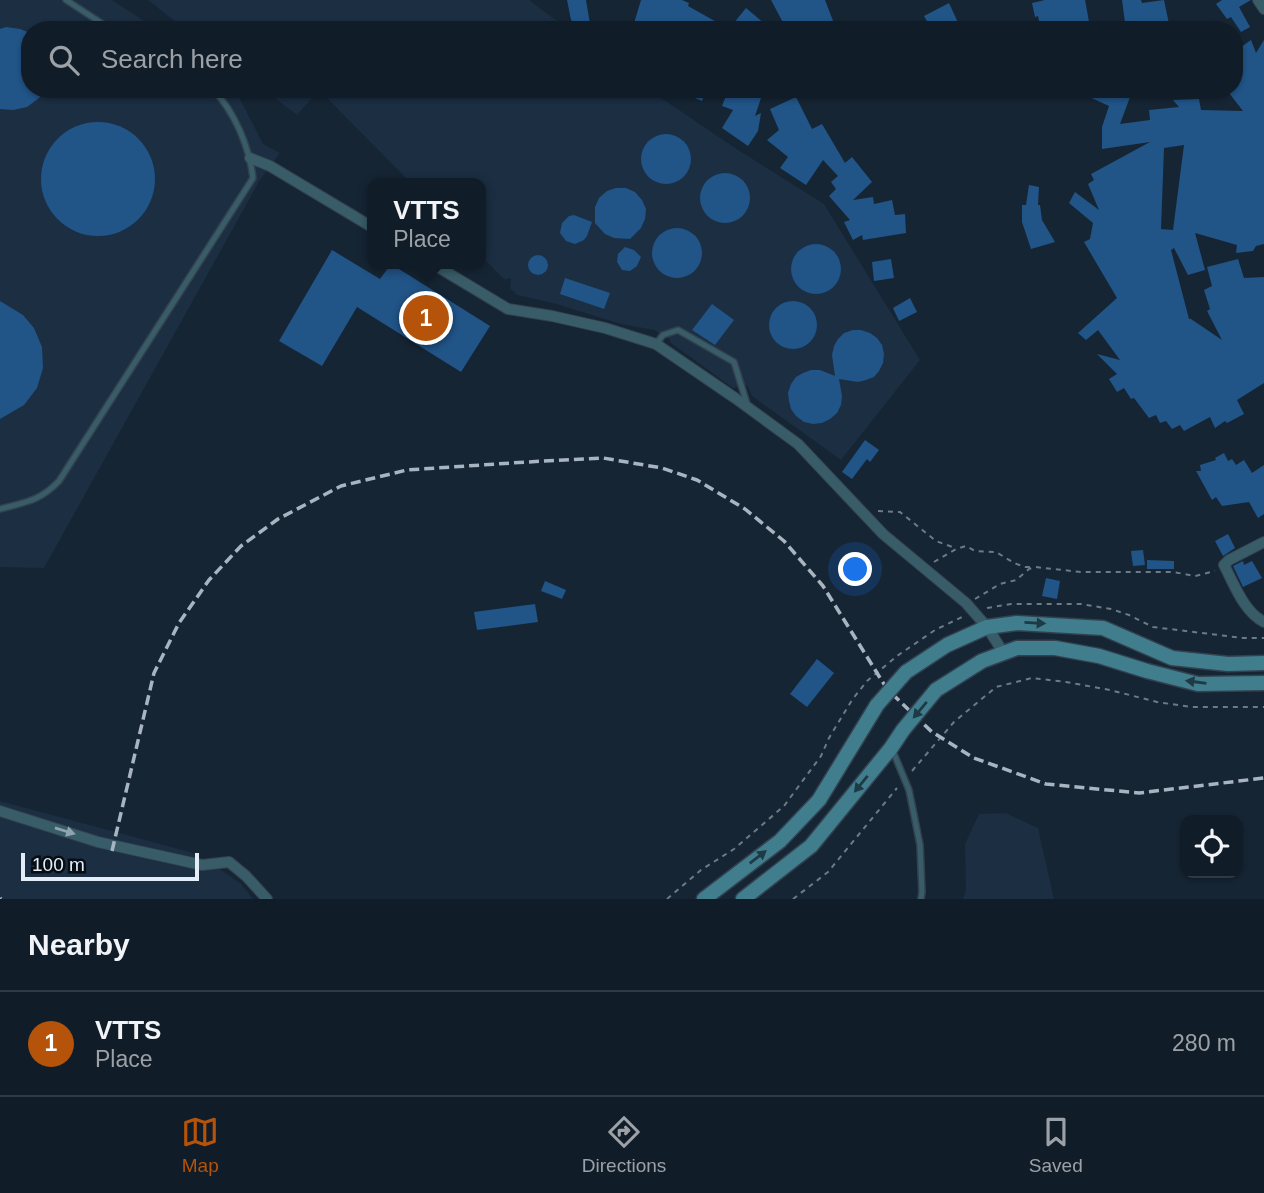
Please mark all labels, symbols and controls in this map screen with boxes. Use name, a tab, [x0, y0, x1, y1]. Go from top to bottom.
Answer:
search box	[21, 21, 1243, 98]
icon: search	[45, 41, 83, 79]
text: Search here	[101, 44, 243, 74]
popup	[367, 178, 486, 269]
text: VTTS	[393, 195, 460, 225]
text: Place	[393, 226, 451, 252]
pin: 1	[403, 292, 449, 344]
your location	[838, 552, 872, 586]
one-way arrow	[1024, 618, 1046, 629]
one-way arrow	[1185, 676, 1207, 687]
one-way arrow	[912, 701, 928, 719]
one-way arrow	[854, 774, 869, 792]
map controls	[1180, 815, 1243, 878]
button: locate	[1180, 815, 1243, 878]
one-way arrow	[55, 827, 76, 837]
scale bar	[21, 850, 200, 882]
one-way arrow	[748, 850, 766, 865]
text: 100 m	[32, 854, 85, 875]
text: Nearby	[28, 928, 130, 961]
text: VTTS	[95, 1015, 161, 1045]
text: 1	[45, 1030, 57, 1056]
text: 280 m	[1172, 1030, 1236, 1056]
text: Place	[95, 1046, 153, 1072]
tab: Map	[181, 1113, 219, 1177]
tab: Directions	[582, 1113, 666, 1177]
tab: Saved	[1029, 1113, 1083, 1177]

